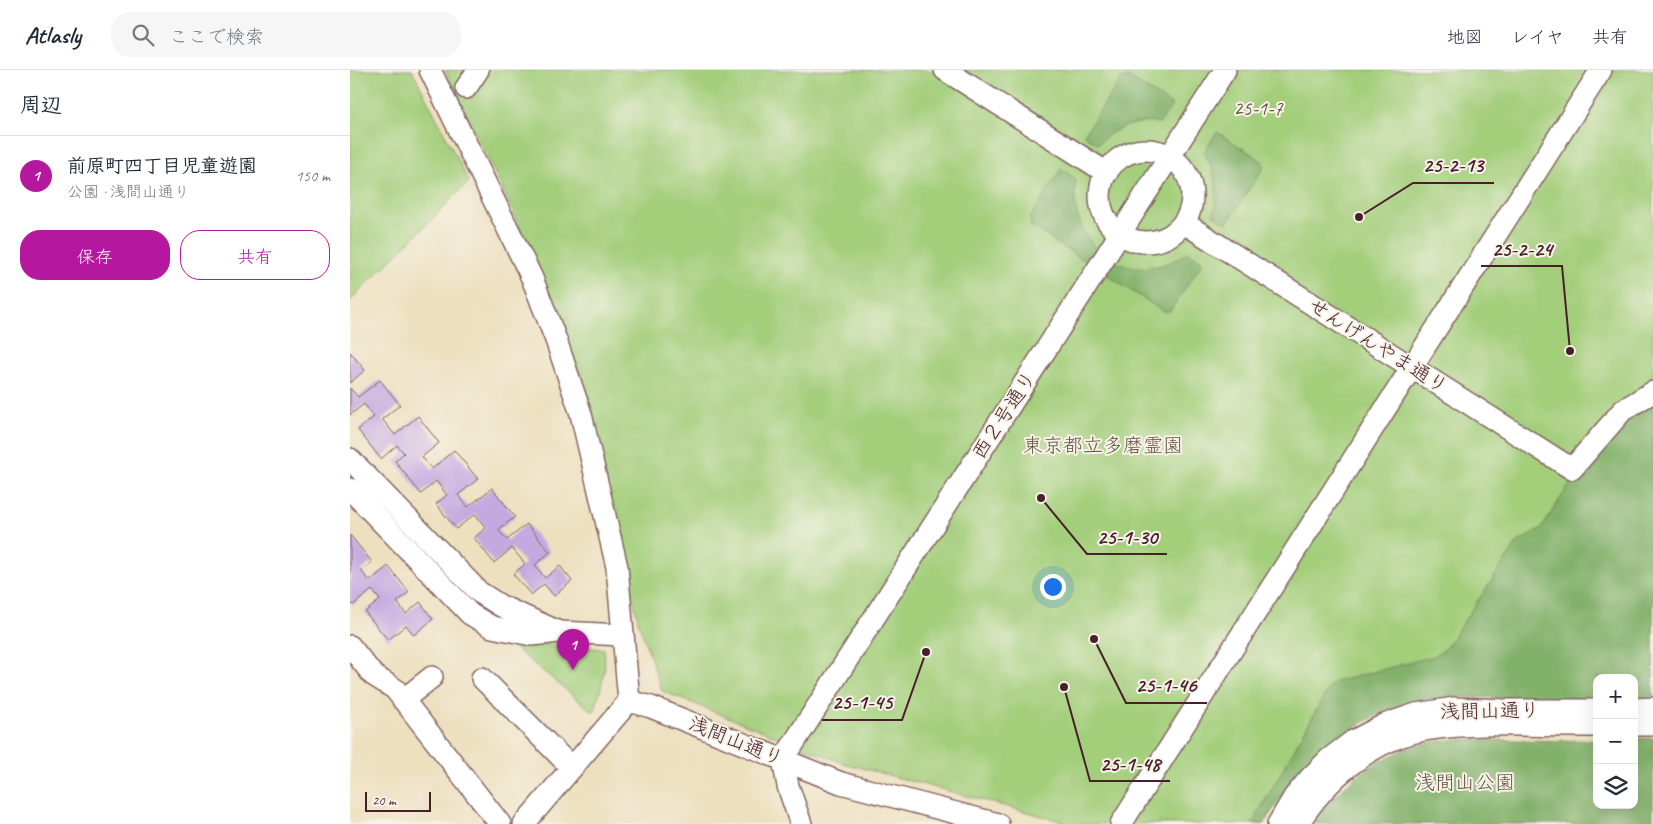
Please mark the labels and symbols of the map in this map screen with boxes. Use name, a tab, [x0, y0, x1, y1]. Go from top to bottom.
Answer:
park label: 25-1-7	[1233, 96, 1284, 121]
callout: 25-2-13	[1413, 147, 1494, 183]
text: 25-2-13	[1423, 152, 1486, 178]
callout: 25-2-24	[1481, 230, 1562, 266]
text: 25-2-24	[1492, 236, 1555, 262]
street label: せんげんやま通り	[1304, 293, 1452, 399]
street label: 西２号通り	[966, 366, 1042, 464]
park label: 東京都立多磨霊園	[1023, 433, 1183, 458]
callout: 25-1-30	[1087, 518, 1167, 554]
text: 25-1-30	[1097, 524, 1160, 550]
your location	[1040, 574, 1066, 600]
pin: 1	[557, 629, 589, 670]
callout: 25-1-46	[1126, 667, 1207, 703]
text: 25-1-46	[1135, 672, 1199, 698]
callout: 25-1-45	[822, 684, 902, 720]
text: 25-1-45	[832, 689, 894, 715]
street label: 浅間山通り	[1440, 698, 1540, 724]
street label: 浅間山通り	[685, 711, 787, 771]
callout: 25-1-48	[1090, 745, 1170, 781]
text: 25-1-48	[1100, 751, 1163, 777]
park label: 浅間山公園	[1415, 770, 1515, 795]
scale bar	[365, 789, 431, 812]

